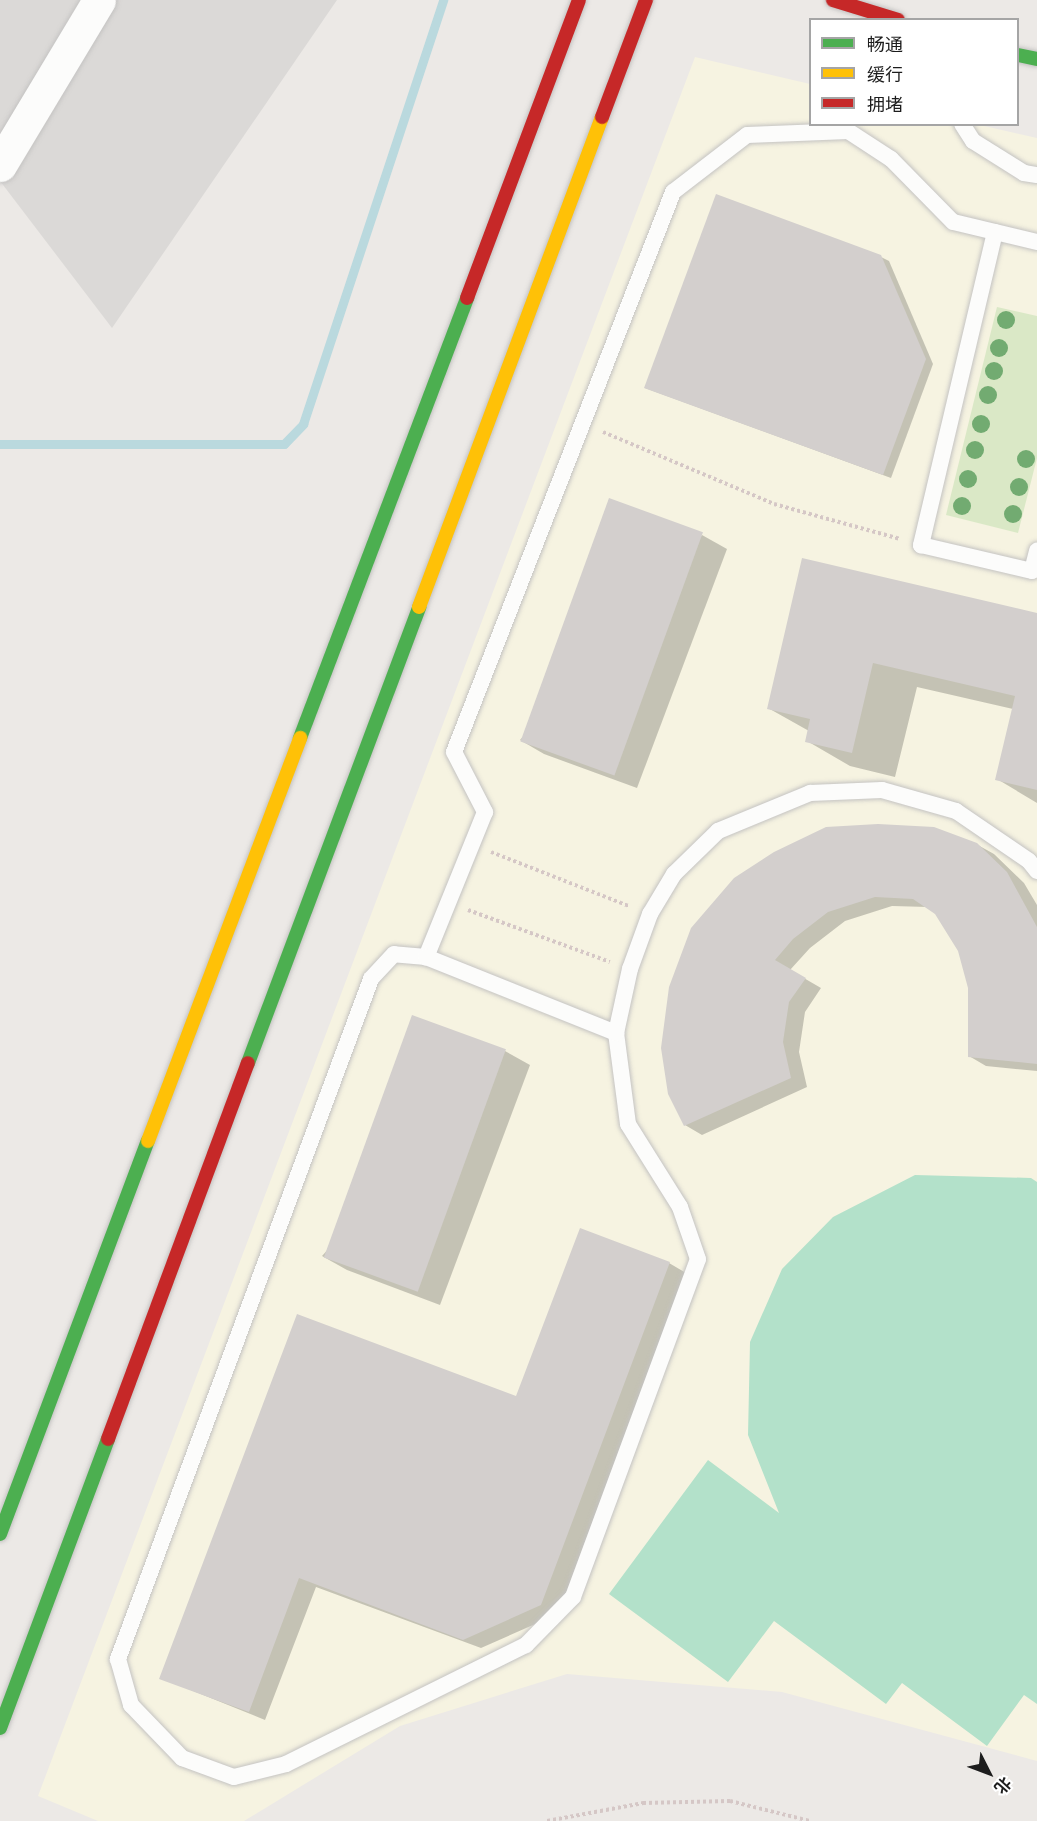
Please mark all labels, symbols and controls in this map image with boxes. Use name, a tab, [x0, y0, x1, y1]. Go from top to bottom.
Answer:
legend	[809, 18, 1019, 126]
text: 畅通	[867, 33, 903, 57]
text: 缓行	[867, 63, 903, 87]
text: 拥堵	[867, 93, 903, 117]
north arrow	[959, 1743, 1019, 1803]
text: 北	[989, 1772, 1016, 1798]

